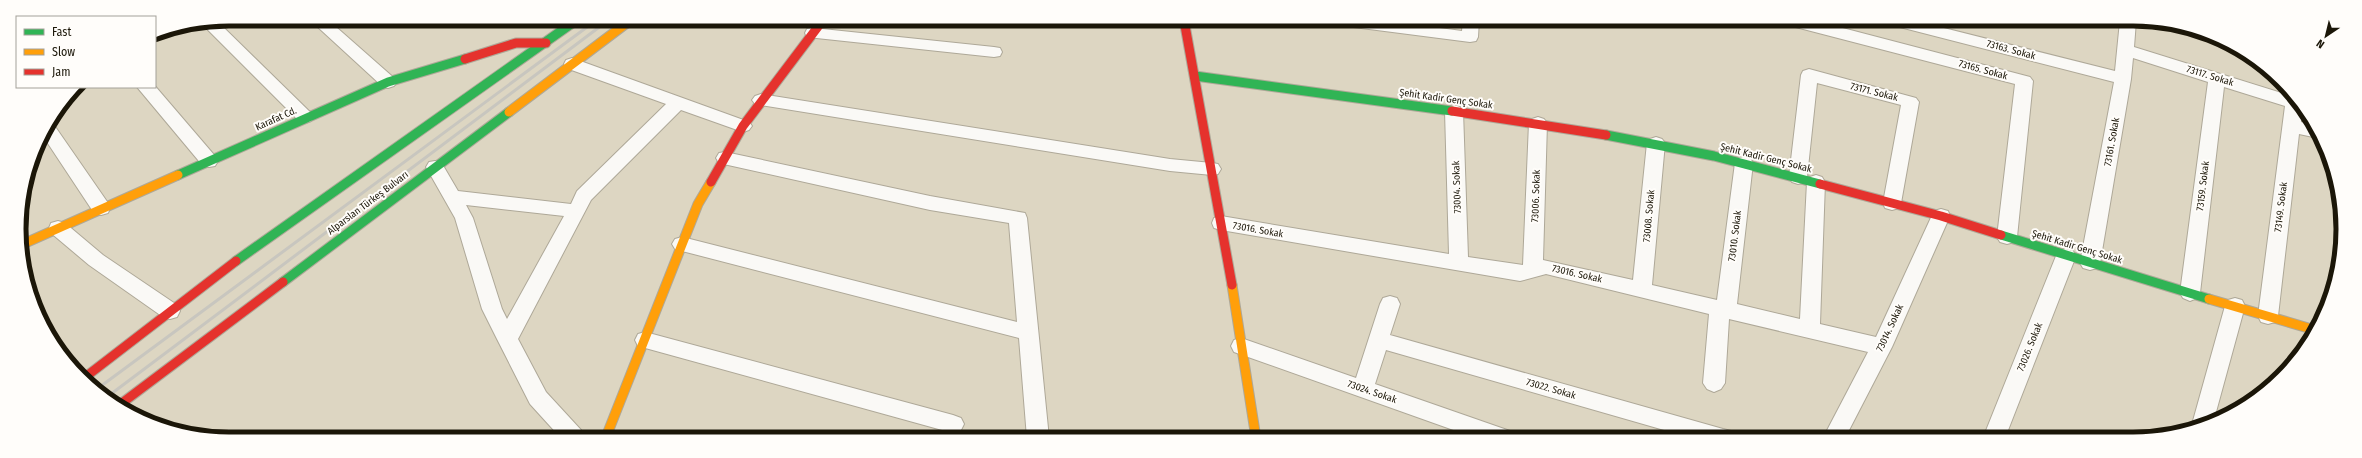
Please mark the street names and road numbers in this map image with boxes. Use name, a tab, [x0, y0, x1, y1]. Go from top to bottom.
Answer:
street label: 73163. Sokak	[1985, 38, 2037, 62]
street label: 73165. Sokak	[1957, 58, 2009, 82]
street label: 73117. Sokak	[2185, 63, 2235, 89]
street label: 73171. Sokak	[1849, 80, 1899, 104]
street label: Şehit Kadir Genç Sokak	[1399, 87, 1494, 112]
street label: Karafat Cd.	[253, 105, 299, 133]
street label: 73161. Sokak	[2102, 116, 2122, 167]
street label: Şehit Kadir Genç Sokak	[1719, 141, 1813, 175]
street label: 73004. Sokak	[1450, 160, 1464, 213]
street label: 73159. Sokak	[2194, 160, 2212, 212]
street label: Alparslan Türkeş Bulvarı	[325, 169, 411, 237]
street label: 73006. Sokak	[1529, 169, 1543, 223]
street label: 73149. Sokak	[2272, 181, 2290, 233]
street label: 73008. Sokak	[1641, 189, 1657, 243]
street label: 73010. Sokak	[1726, 209, 1744, 262]
street label: 73016. Sokak	[1232, 220, 1285, 240]
street label: Şehit Kadir Genç Sokak	[2030, 228, 2124, 267]
street label: 73016. Sokak	[1551, 262, 1604, 286]
street label: 73014. Sokak	[1874, 302, 1906, 354]
street label: 73026. Sokak	[2015, 320, 2045, 373]
street label: 73022. Sokak	[1525, 376, 1578, 402]
street label: 73024. Sokak	[1346, 378, 1399, 406]

